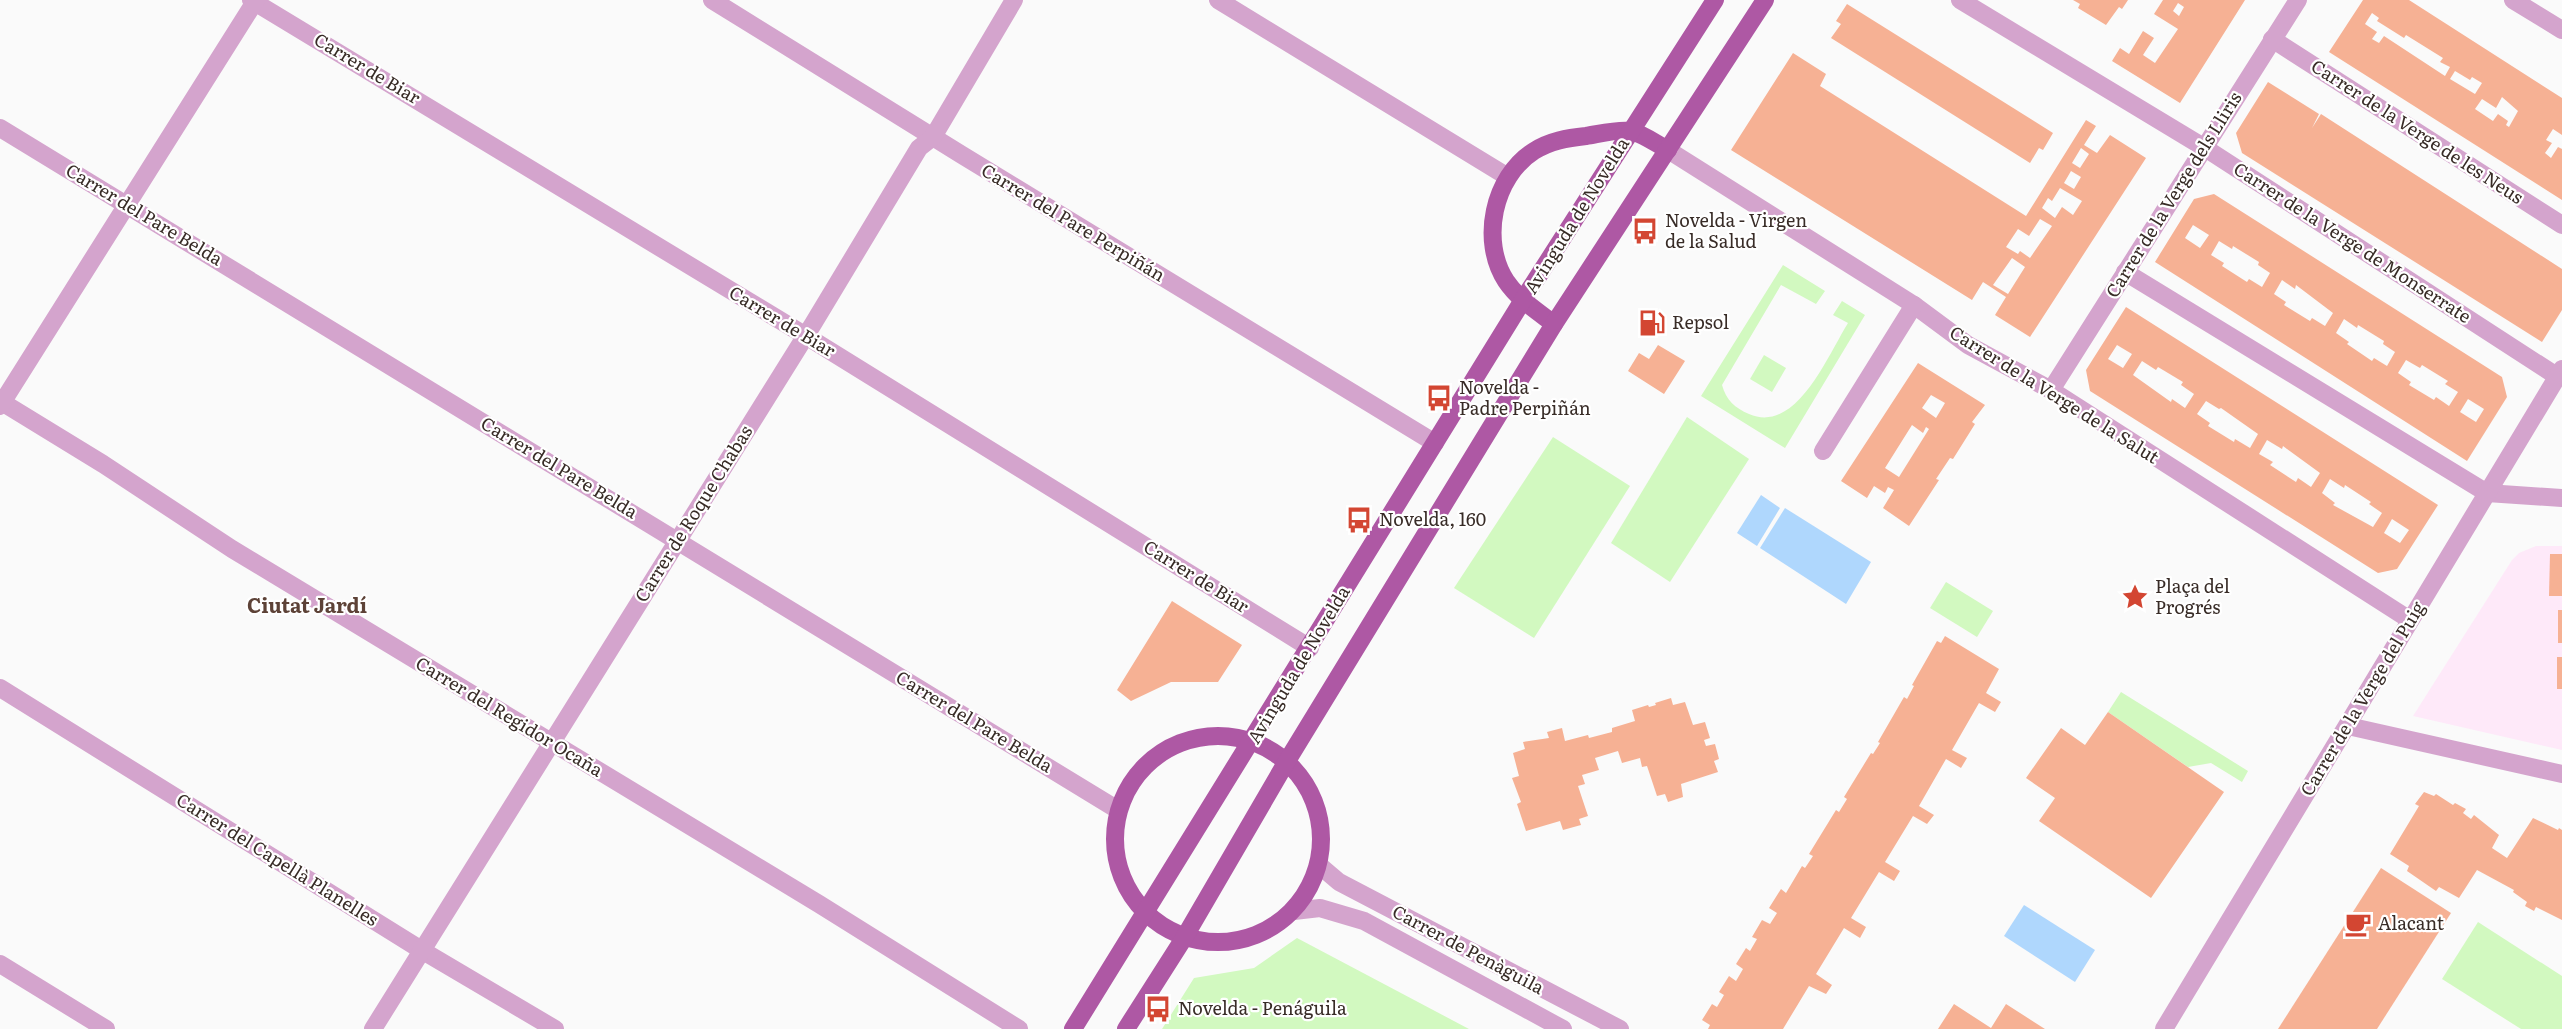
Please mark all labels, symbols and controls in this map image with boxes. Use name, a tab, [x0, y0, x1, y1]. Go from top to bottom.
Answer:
street label: Carrer de Biar	[309, 25, 426, 110]
street label: Carrer de la Verge de les Neus	[2306, 52, 2529, 210]
street label: Carrer de la Verge dels Lliris	[2098, 86, 2247, 302]
street label: Avinguda de Novelda	[1517, 131, 1635, 299]
street label: Carrer de la Verge de Monserrate	[2229, 155, 2477, 329]
street label: Carrer del Pare Belda	[61, 156, 229, 271]
street label: Carrer del Pare Perpiñán	[977, 156, 1171, 287]
place label: Novelda - Virgen de la Salud	[1665, 206, 1807, 254]
bus stop icon: Novelda - Virgen de la Salud	[1630, 216, 1660, 246]
street label: Carrer de Biar	[724, 278, 841, 363]
fuel station icon: Repsol	[1637, 308, 1667, 338]
place label: Repsol	[1672, 308, 1729, 335]
street label: Carrer de la Verge de la Salut	[1945, 318, 2165, 470]
place label: Novelda - Padre Perpiñán	[1459, 373, 1591, 421]
bus stop icon: Novelda - Padre Perpiñán	[1424, 383, 1454, 413]
street label: Carrer del Pare Belda	[476, 409, 644, 524]
street label: Carrer de Roque Chabas	[627, 420, 758, 607]
bus stop icon: Novelda, 160	[1344, 505, 1374, 535]
place label: Novelda, 160	[1379, 505, 1486, 532]
street label: Carrer de Biar	[1139, 533, 1255, 619]
place label: Plaça del Progrés	[2155, 572, 2230, 620]
street label: Avinguda de Novelda	[1240, 580, 1356, 748]
place icon: Plaça del Progrés	[2120, 582, 2150, 612]
district label: Ciutat Jardí	[247, 589, 367, 619]
street label: Carrer de la Verge del Puig	[2293, 595, 2431, 801]
street label: Carrer del Regidor Ocaña	[411, 649, 609, 783]
street label: Carrer del Pare Belda	[891, 663, 1059, 778]
street label: Carrer del Capellà Planelles	[172, 785, 384, 932]
street label: Carrer de Penàguila	[1388, 897, 1550, 1000]
cafe icon: Alacant	[2343, 909, 2373, 939]
place label: Alacant	[2378, 909, 2445, 936]
bus stop icon: Novelda - Penáguila	[1143, 994, 1173, 1024]
place label: Novelda - Penáguila	[1178, 994, 1347, 1021]

